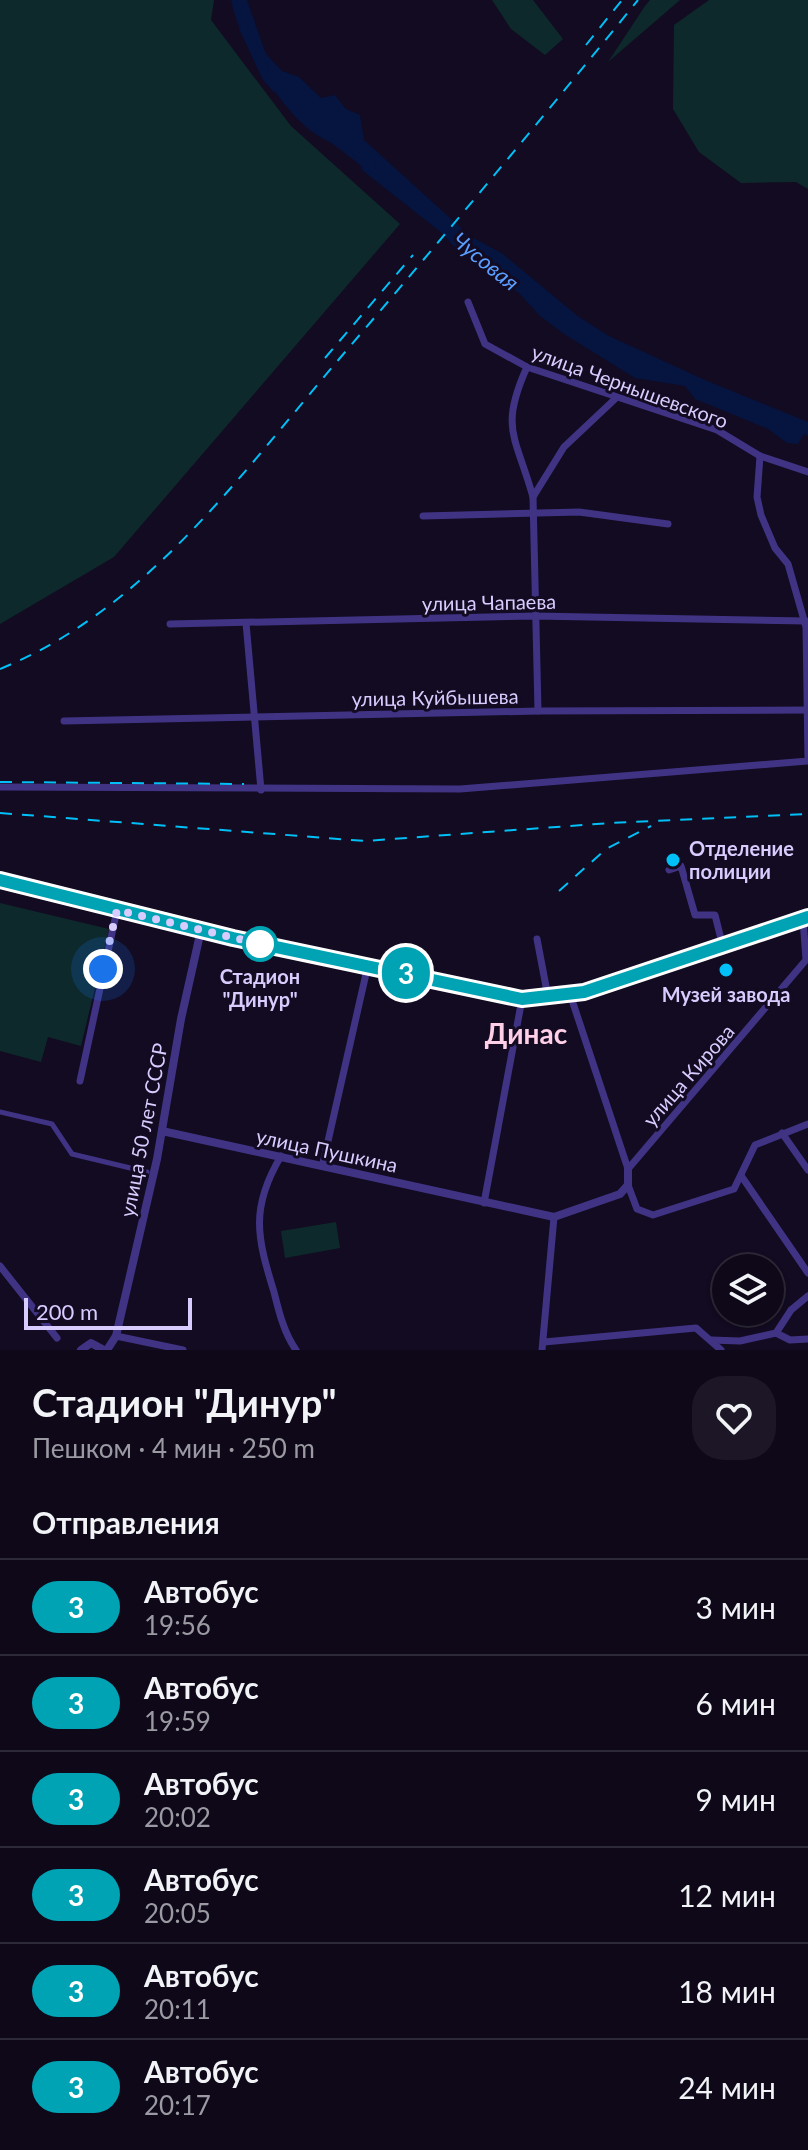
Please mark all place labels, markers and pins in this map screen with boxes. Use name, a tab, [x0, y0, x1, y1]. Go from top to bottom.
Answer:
place label: Отделение полиции	[689, 836, 794, 883]
marker: Отделение полиции	[664, 851, 682, 869]
marker: Стадион "Динур"	[243, 927, 277, 961]
marker: Музей завода	[717, 961, 735, 979]
place label: Стадион "Динур"	[220, 964, 300, 1011]
place label: Музей завода	[662, 982, 790, 1006]

